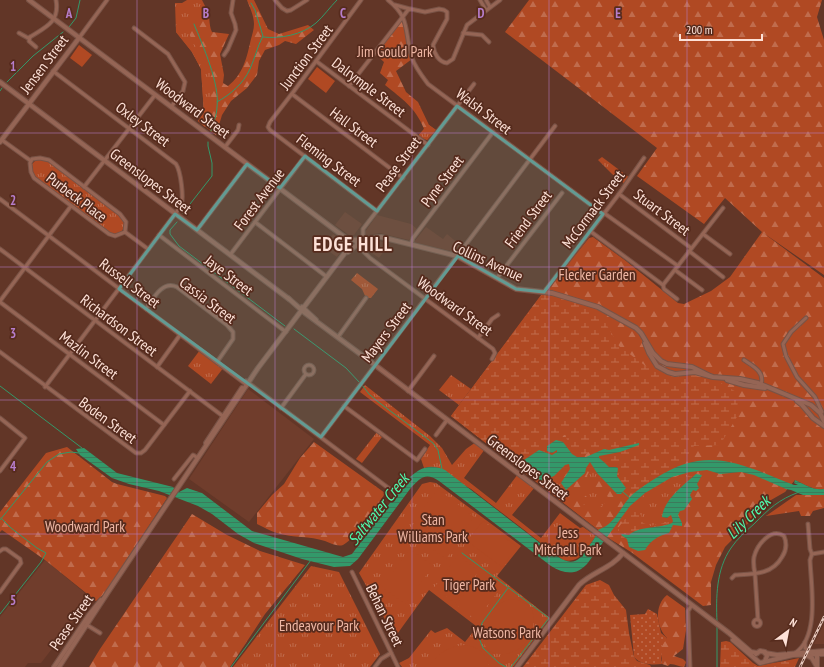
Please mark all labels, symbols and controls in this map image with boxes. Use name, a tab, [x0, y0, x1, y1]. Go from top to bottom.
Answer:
text: A	[65, 5, 73, 22]
text: B	[203, 5, 209, 22]
text: C	[340, 5, 346, 22]
text: D	[478, 5, 485, 22]
text: E	[615, 5, 621, 22]
scale bar	[680, 16, 762, 42]
street label: Junction Street	[275, 21, 337, 94]
text: 200 m	[686, 22, 713, 37]
street label: Jensen Street	[15, 31, 72, 98]
park label: Jim Gould Park	[356, 42, 433, 61]
street label: Dalrymple Street	[328, 53, 410, 121]
text: 1	[10, 58, 16, 75]
street label: Woodward Street	[152, 74, 234, 142]
street label: Walsh Street	[452, 84, 516, 138]
street label: Oxley Street	[112, 97, 174, 151]
street label: Hall Street	[326, 103, 382, 151]
street label: Fleming Street	[293, 129, 365, 191]
street label: Pease Street	[371, 133, 425, 195]
street label: Greenslopes Street	[106, 144, 196, 218]
street label: Pyne Street	[417, 152, 467, 210]
street label: Forest Avenue	[229, 164, 289, 234]
street label: McCormack Street	[558, 166, 628, 252]
street label: Purbeck Place	[43, 168, 111, 226]
street label: Stuart Street	[630, 185, 694, 239]
street label: Friend Street	[500, 186, 556, 252]
text: 2	[10, 192, 16, 209]
district label: EDGE HILL	[313, 232, 393, 256]
street label: Collins Avenue	[450, 236, 526, 286]
street label: Jaye Street	[200, 250, 257, 299]
street label: Russell Street	[96, 254, 164, 312]
park label: Flecker Garden	[558, 265, 636, 284]
street label: Cassia Street	[176, 272, 240, 328]
street label: Woodward Street	[414, 272, 496, 340]
street label: Richardson Street	[77, 290, 161, 360]
street label: Mayers Street	[357, 298, 415, 366]
text: 3	[10, 325, 16, 342]
street label: Mazlin Street	[56, 327, 122, 383]
street label: Boden Street	[75, 393, 141, 447]
street label: Greenslopes Street	[483, 430, 573, 504]
text: 4	[10, 458, 17, 475]
water label: Saltwater Creek	[343, 468, 414, 549]
water label: Lily Creek	[722, 490, 776, 543]
park label: Stan Williams Park	[398, 510, 468, 546]
park label: Woodward Park	[45, 517, 125, 536]
park label: Jess Mitchell Park	[534, 523, 602, 559]
park label: Tiger Park	[443, 575, 495, 594]
street label: Behan Street	[362, 581, 408, 649]
street label: Pease Street	[45, 590, 97, 654]
text: 5	[10, 592, 16, 609]
north arrow	[768, 611, 808, 651]
text: N	[787, 615, 800, 630]
park label: Endeavour Park	[279, 616, 359, 635]
park label: Watsons Park	[473, 623, 541, 642]

